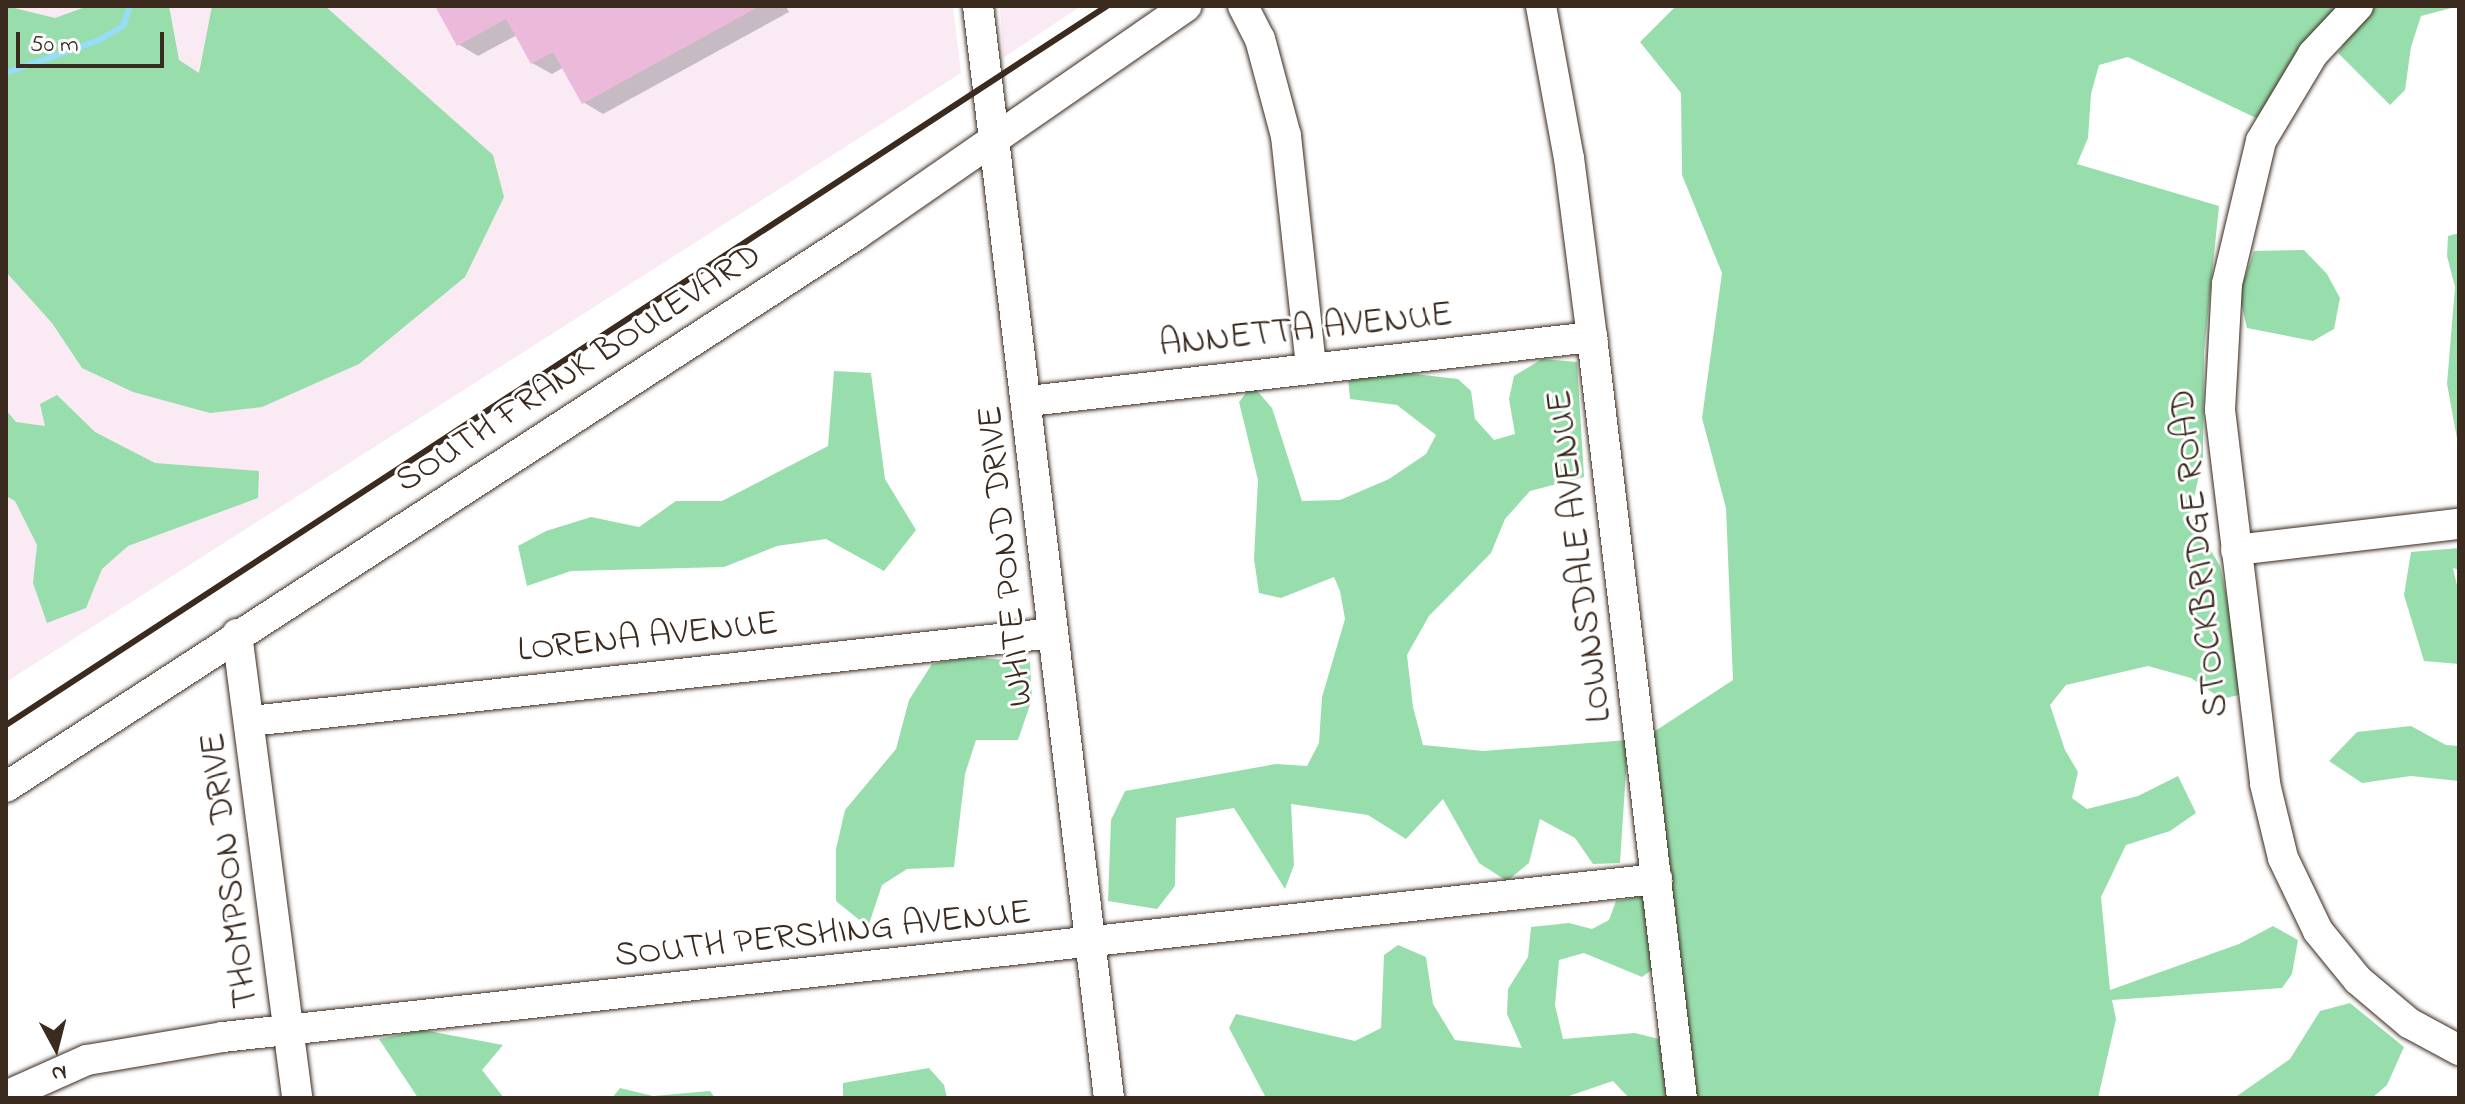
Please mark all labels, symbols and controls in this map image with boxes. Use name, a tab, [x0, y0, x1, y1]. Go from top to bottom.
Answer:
scale bar	[20, 16, 168, 66]
text: 50 m	[30, 28, 79, 63]
street label: SOUTH FRANK BOULEVARD	[388, 234, 770, 504]
street label: ANNETTA AVENUE	[1157, 294, 1455, 368]
street label: LOWNSDALE AVENUE	[1539, 387, 1623, 725]
street label: STOCKBRIDGE ROAD	[2162, 387, 2240, 719]
street label: WHITE POND DRIVE	[970, 403, 1044, 709]
street label: LORENA AVENUE	[516, 603, 780, 673]
street label: THOMPSON DRIVE	[193, 730, 269, 1010]
street label: SOUTH PERSHING AVENUE	[613, 892, 1033, 978]
north arrow	[16, 1008, 96, 1088]
text: N	[50, 1055, 68, 1089]

